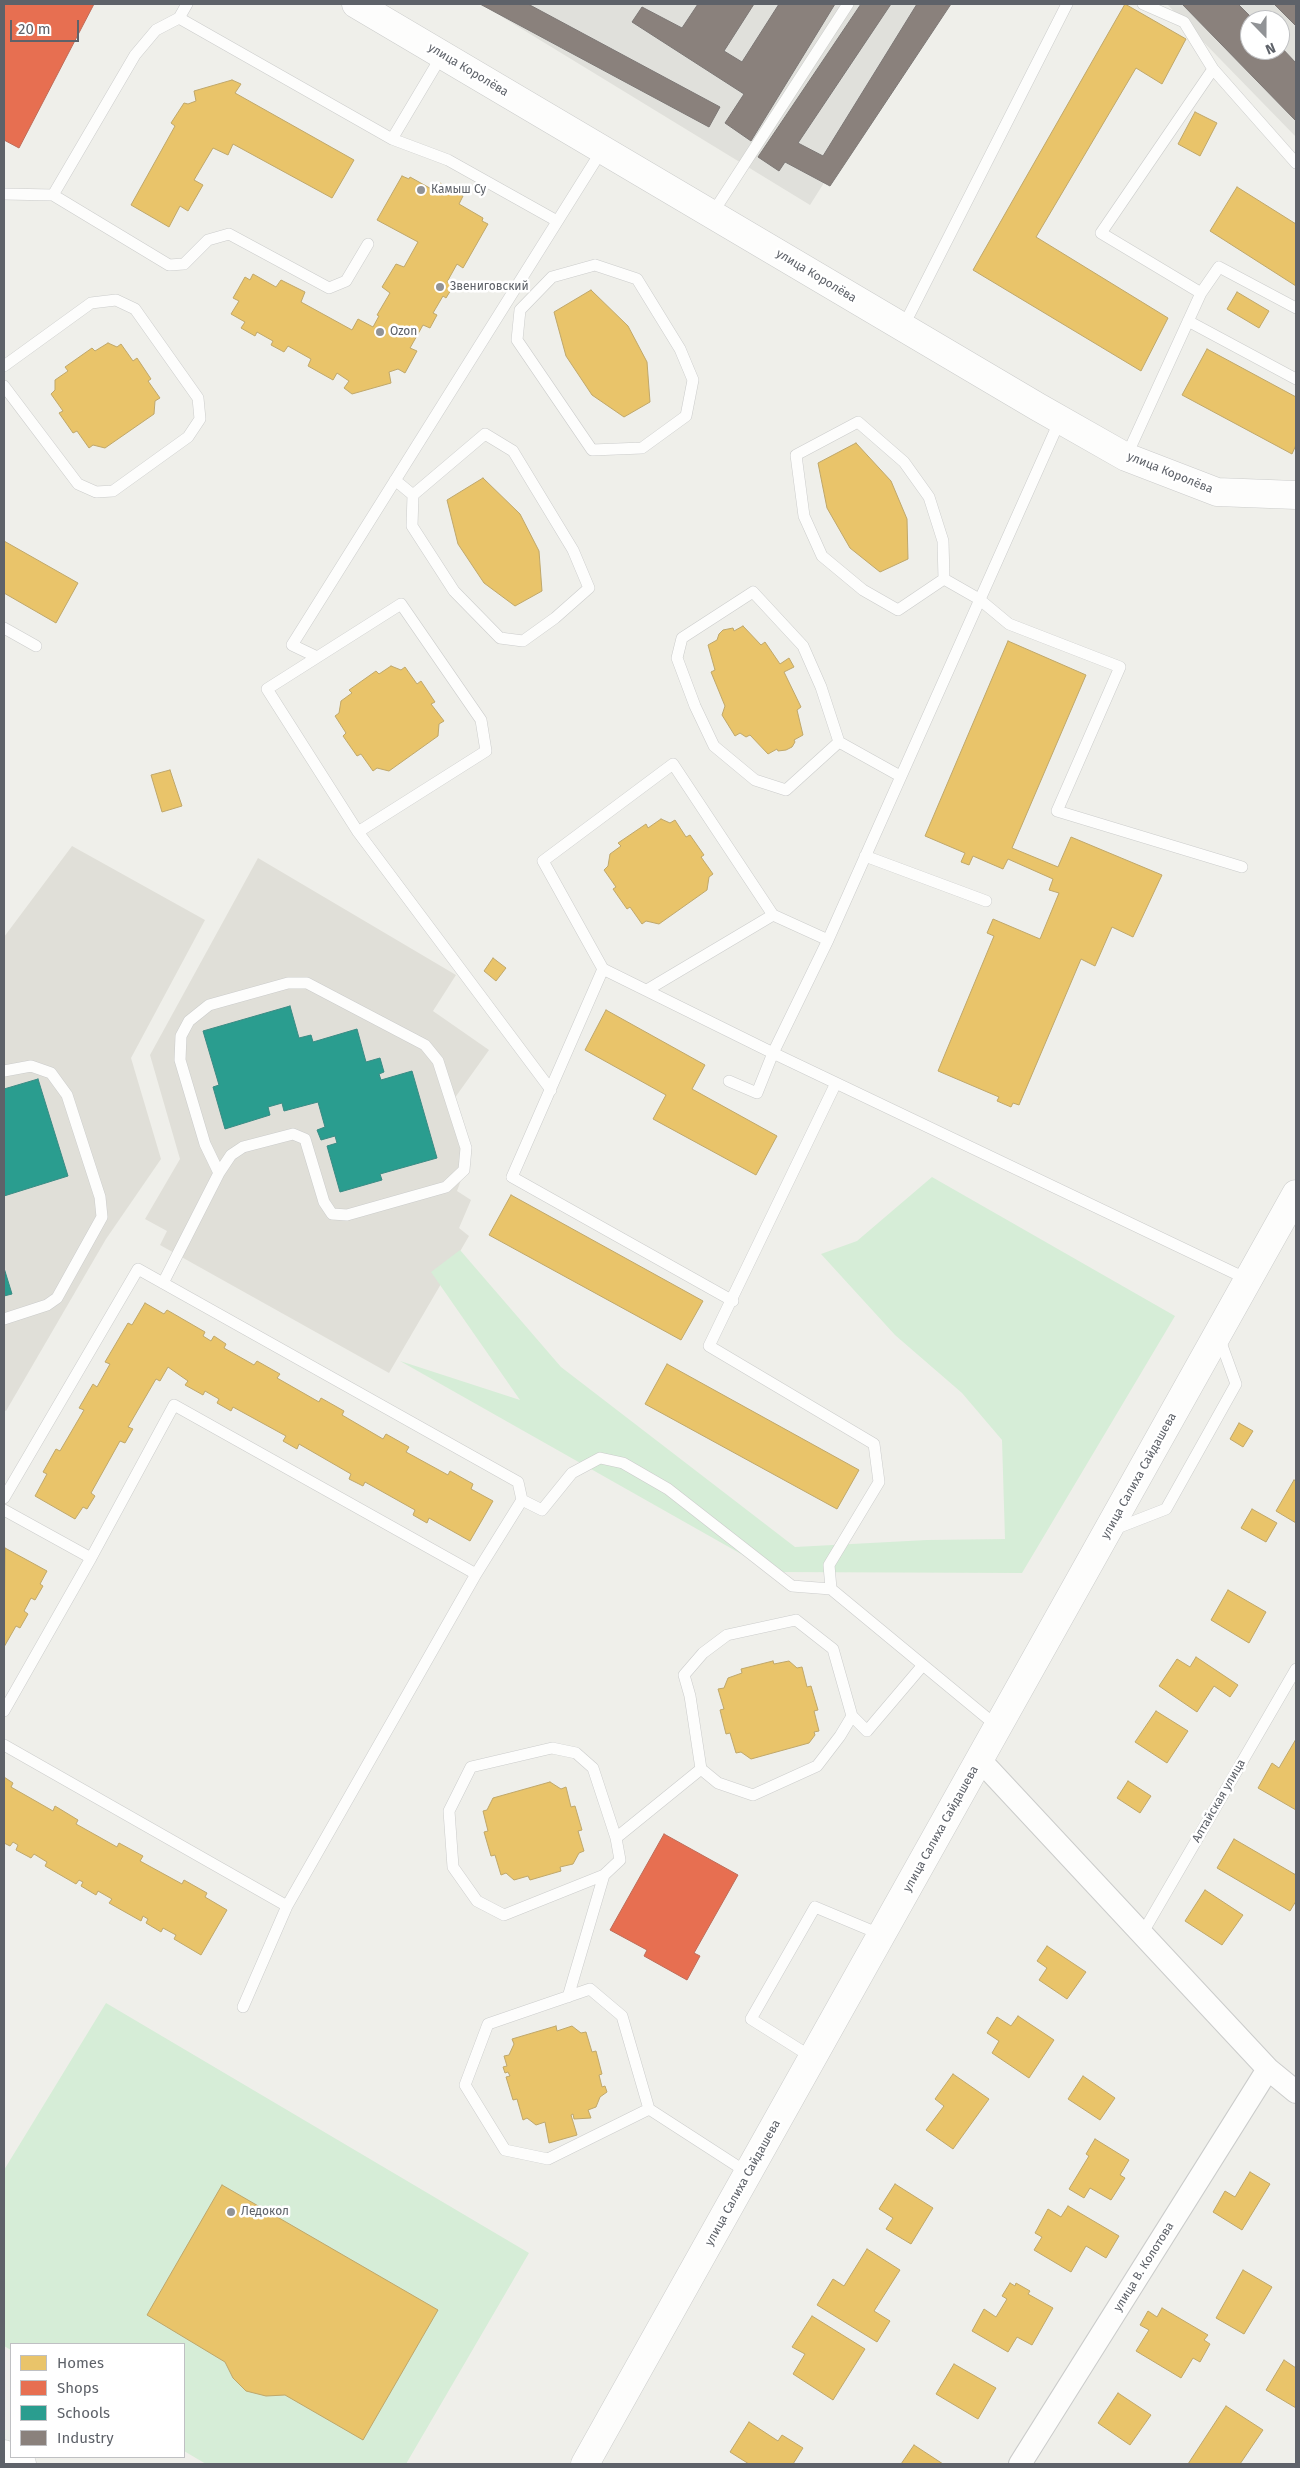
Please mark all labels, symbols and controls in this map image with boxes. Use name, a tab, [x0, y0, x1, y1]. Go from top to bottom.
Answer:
scale bar	[12, 10, 81, 42]
north arrow	[1240, 10, 1290, 60]
text: 20 m	[18, 20, 51, 38]
text: N	[1263, 39, 1278, 58]
street label: улица Королёва	[425, 40, 511, 100]
place label: Камыш Су	[431, 183, 486, 197]
marker: Камыш Су	[415, 184, 427, 196]
street label: улица Королёва	[773, 246, 859, 306]
place label: Звениговский	[450, 280, 529, 294]
marker: Звениговский	[434, 281, 446, 293]
place label: Ozon	[390, 325, 417, 339]
marker: Ozon	[374, 326, 386, 338]
street label: улица Королёва	[1125, 449, 1215, 497]
street label: улица Салиха Сайдашева	[1098, 1410, 1180, 1542]
street label: Алтайская улица	[1189, 1757, 1249, 1845]
street label: улица Салиха Сайдашева	[900, 1763, 982, 1895]
street label: улица Салиха Сайдашева	[702, 2117, 784, 2249]
place label: Ледокол	[241, 2205, 289, 2219]
marker: Ледокол	[225, 2206, 237, 2218]
street label: улица В. Колотова	[1111, 2220, 1177, 2314]
legend	[10, 2343, 185, 2458]
text: Homes	[57, 2354, 104, 2372]
text: Shops	[57, 2379, 99, 2397]
text: Schools	[57, 2404, 110, 2422]
text: Industry	[57, 2429, 114, 2447]

